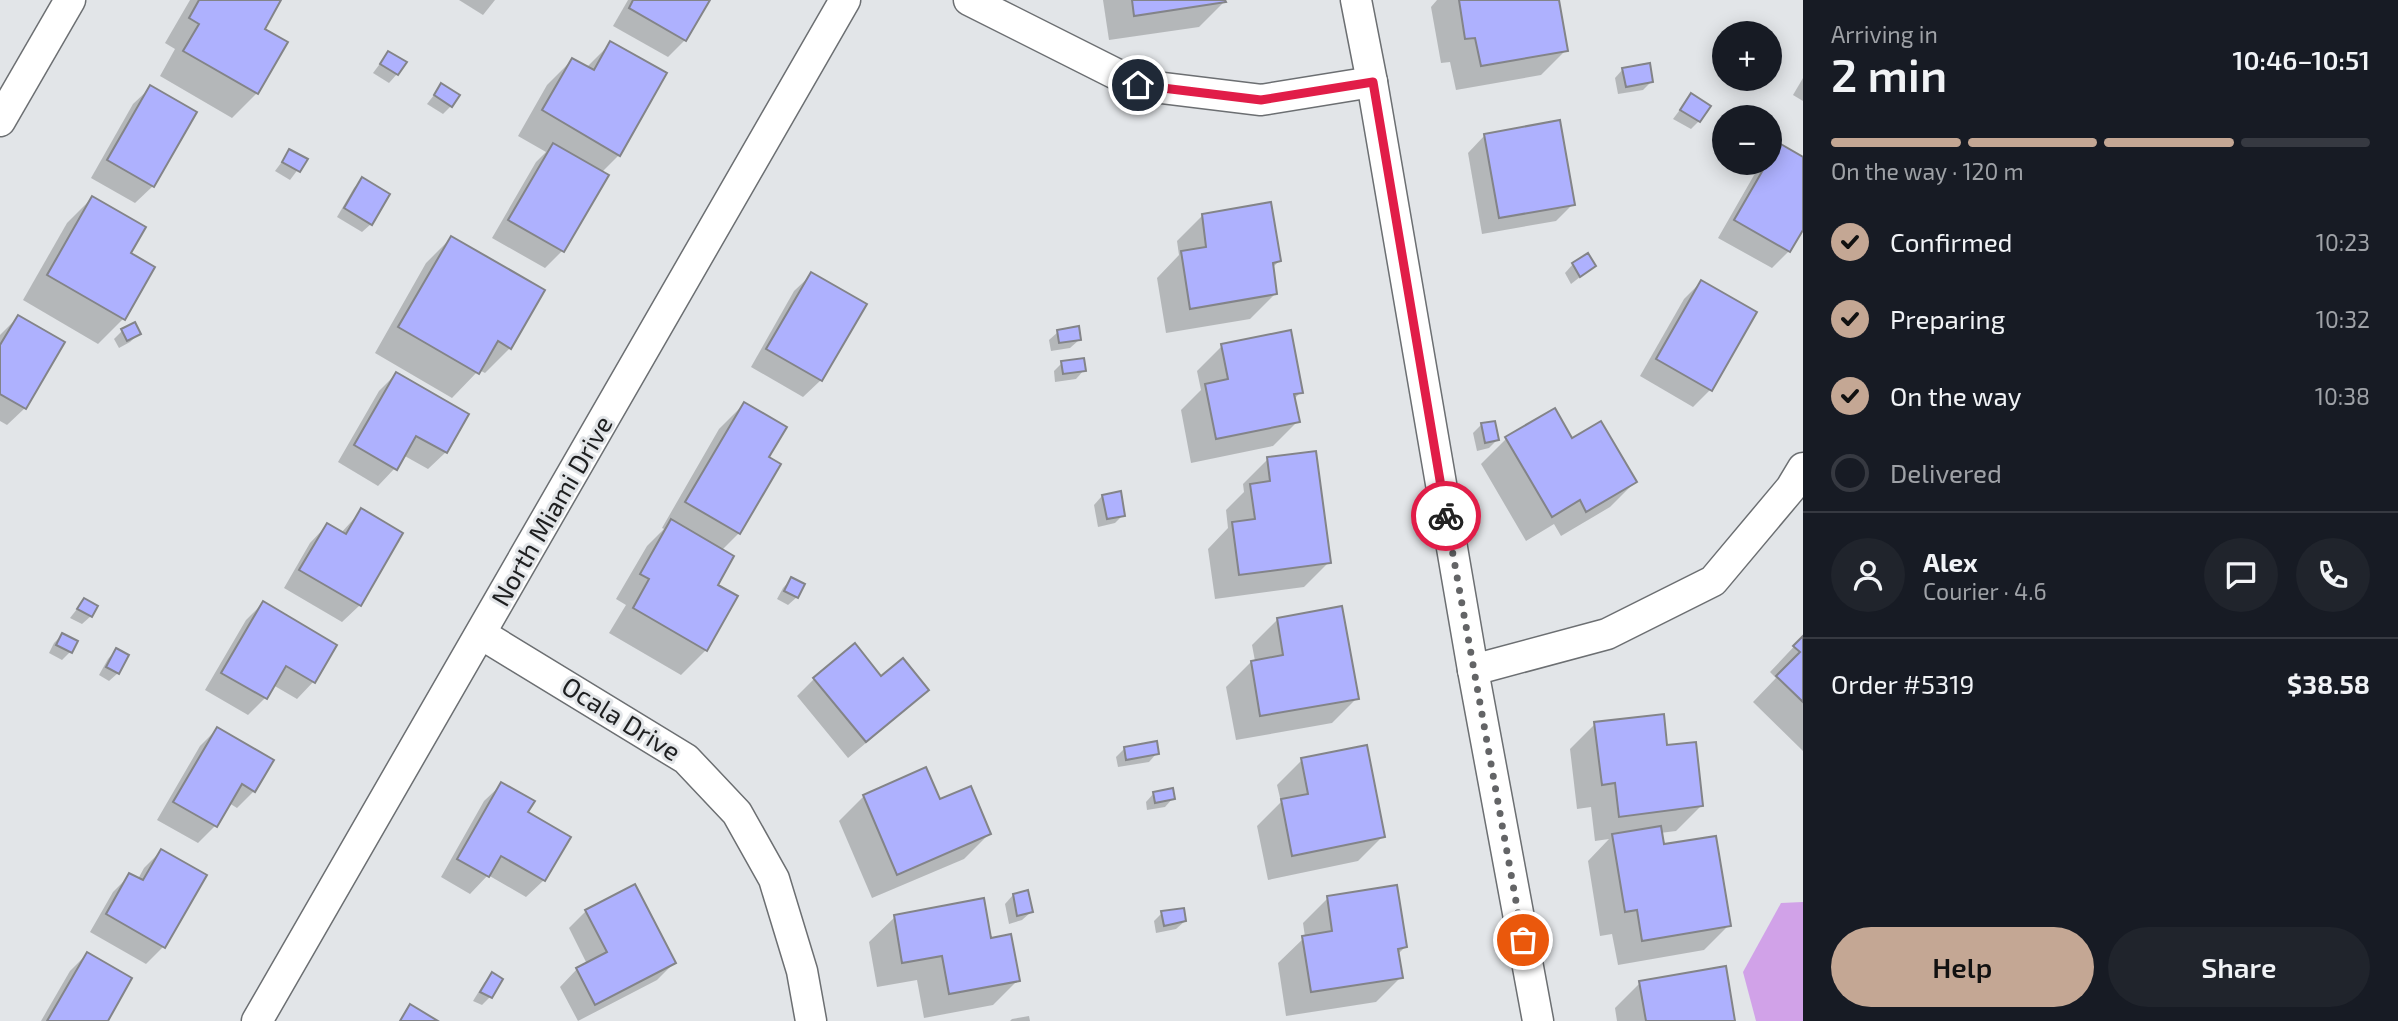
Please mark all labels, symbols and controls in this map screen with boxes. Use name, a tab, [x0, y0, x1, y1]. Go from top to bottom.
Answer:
text: Arriving in	[1831, 20, 1938, 48]
map controls	[1712, 21, 1782, 175]
button: +	[1712, 21, 1782, 91]
text: 10:46–10:51	[2233, 44, 2370, 75]
text: 2 min	[1831, 46, 1947, 101]
pin	[1108, 55, 1168, 115]
icon: home	[1119, 66, 1157, 104]
button: −	[1712, 105, 1782, 175]
text: On the way · 120 m	[1831, 157, 2024, 185]
icon: check	[1831, 223, 1869, 261]
text: Confirmed	[1890, 226, 2013, 257]
text: 10:23	[2316, 228, 2370, 256]
icon: check	[1831, 300, 1869, 338]
text: Preparing	[1890, 303, 2005, 334]
text: 10:32	[2316, 305, 2370, 333]
icon: check	[1831, 377, 1869, 415]
text: On the way	[1890, 380, 2021, 411]
text: 10:38	[2315, 382, 2370, 410]
street label: North Miami Drive	[484, 410, 618, 611]
text: Delivered	[1890, 457, 2002, 488]
courier	[1411, 481, 1481, 551]
icon: bike	[1427, 497, 1465, 535]
button: person	[1831, 538, 1905, 612]
button: chat	[2204, 538, 2278, 612]
button: phone	[2296, 538, 2370, 612]
text: Alex	[1923, 546, 1978, 577]
text: Courier · 4.6	[1923, 577, 2047, 605]
text: Order #5319	[1831, 668, 1975, 699]
text: $38.58	[2287, 668, 2370, 699]
street label: Ocala Drive	[557, 669, 687, 766]
pin	[1493, 910, 1553, 970]
icon: bag	[1504, 921, 1542, 959]
button: Help	[1831, 927, 2094, 1007]
button: Share	[2108, 927, 2370, 1007]

